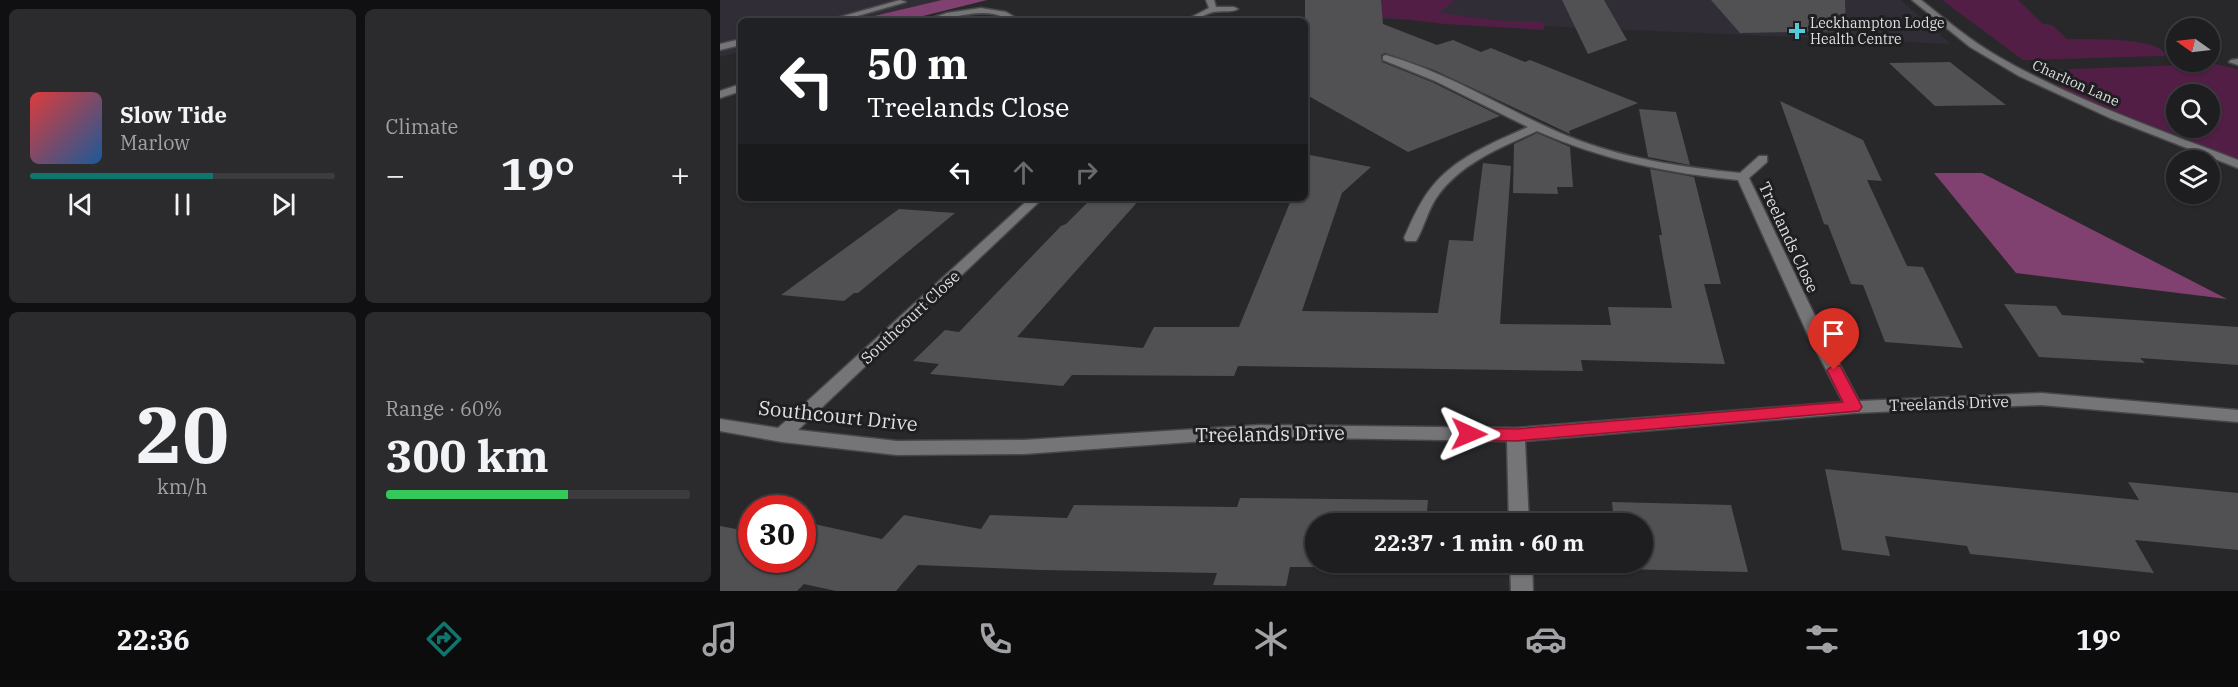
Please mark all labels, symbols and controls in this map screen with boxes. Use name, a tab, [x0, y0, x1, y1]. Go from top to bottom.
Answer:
place label: Leckhampton Lodge Health Centre	[1810, 14, 1944, 48]
north arrow	[2166, 18, 2220, 72]
map controls	[2166, 18, 2220, 204]
marker: Leckhampton Lodge Health Centre	[1788, 22, 1806, 40]
text: 50 m	[867, 36, 968, 91]
icon: left	[768, 42, 846, 120]
street label: Charlton Lane	[2030, 56, 2122, 110]
button: search	[2166, 84, 2220, 138]
text: Treelands Close	[867, 89, 1070, 124]
text: Slow Tide	[120, 100, 227, 129]
text: Climate	[386, 113, 458, 140]
text: Marlow	[120, 129, 190, 156]
text: 19°	[500, 144, 575, 202]
button: layers	[2166, 150, 2220, 204]
text: −	[386, 153, 405, 196]
text: +	[670, 153, 690, 196]
icon: left	[944, 156, 977, 189]
icon: ahead	[1007, 156, 1040, 189]
icon: right	[1070, 156, 1103, 189]
street label: Treelands Close	[1755, 178, 1823, 296]
icon: previous	[64, 188, 97, 221]
icon: pause	[166, 188, 199, 221]
icon: next	[267, 188, 300, 221]
street label: Southcourt Close	[856, 266, 964, 368]
pin	[1808, 308, 1859, 370]
icon: arrive	[1817, 317, 1850, 350]
text: 20	[135, 383, 229, 484]
street label: Treelands Drive	[1889, 391, 2009, 415]
street label: Southcourt Drive	[757, 394, 919, 437]
text: Range · 60%	[386, 395, 502, 422]
position arrow	[1437, 402, 1501, 466]
street label: Treelands Drive	[1195, 419, 1345, 448]
text: 300 km	[386, 426, 549, 484]
text: km/h	[157, 473, 208, 500]
speed limit sign: 30	[738, 495, 816, 573]
text: 22:37 · 1 min · 60 m	[1374, 528, 1584, 557]
icon: directions	[423, 618, 465, 660]
icon: music	[699, 618, 741, 660]
icon: phone	[974, 618, 1016, 660]
icon: climate	[1250, 618, 1292, 660]
icon: car	[1525, 618, 1567, 660]
icon: filters	[1801, 618, 1843, 660]
text: 22:36	[117, 622, 190, 657]
text: 19°	[2076, 622, 2121, 657]

